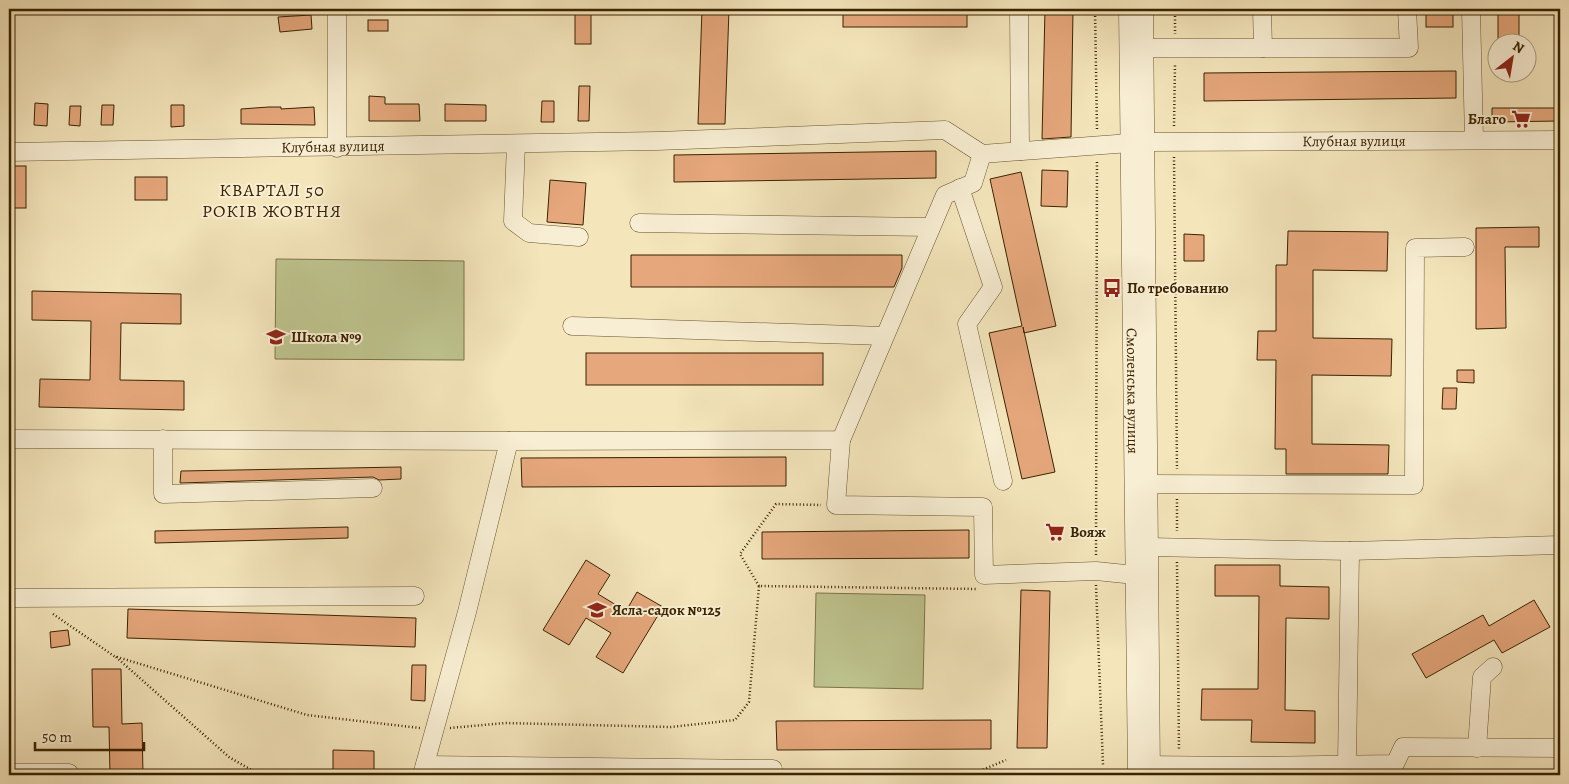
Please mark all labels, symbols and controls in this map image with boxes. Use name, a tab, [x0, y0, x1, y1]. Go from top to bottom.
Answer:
north arrow	[1486, 32, 1536, 82]
text: N	[1509, 37, 1528, 58]
supermarket icon: Благо	[1510, 108, 1532, 130]
place label: Благо	[1468, 109, 1506, 129]
street label: Клубная вулиця	[1302, 131, 1406, 151]
street label: Клубная вулиця	[281, 136, 385, 157]
district label: КВАРТАЛ 50 РОКІВ ЖОВТНЯ	[202, 178, 342, 223]
bus stop icon: По требованию	[1101, 277, 1123, 299]
place label: По требованию	[1127, 278, 1229, 298]
school or university icon: Школа №9	[265, 326, 287, 348]
place label: Школа №9	[291, 327, 362, 347]
street label: Смоленська вулиця	[1122, 328, 1143, 454]
supermarket icon: Вояж	[1044, 521, 1066, 543]
place label: Вояж	[1070, 522, 1106, 542]
school or university icon: Ясла-садок №125	[586, 599, 608, 621]
place label: Ясла-садок №125	[612, 600, 721, 620]
scale bar	[35, 719, 144, 751]
text: 50 m	[42, 727, 72, 747]

